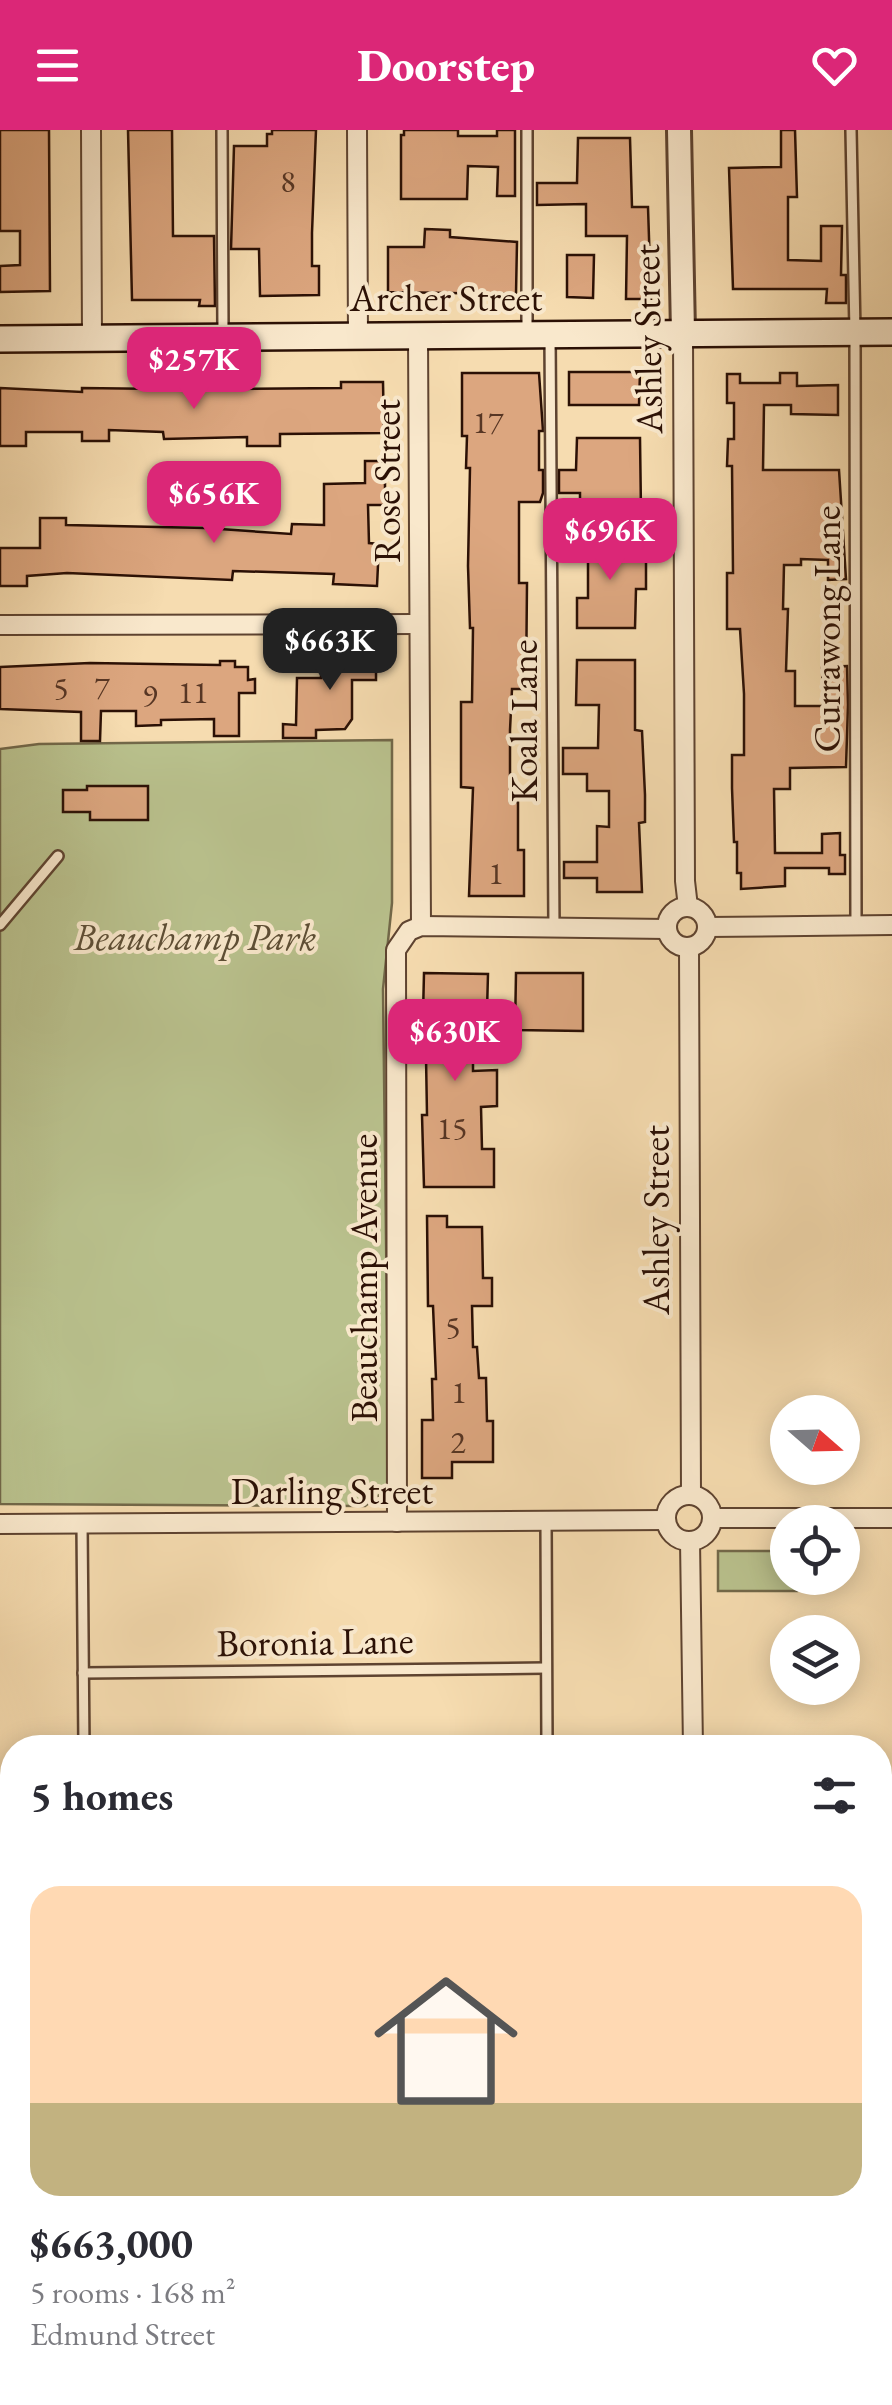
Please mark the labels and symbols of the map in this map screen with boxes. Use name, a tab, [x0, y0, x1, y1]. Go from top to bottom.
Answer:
house number: 8	[280, 160, 296, 202]
street label: Ashley Street	[621, 244, 673, 435]
street label: Archer Street	[349, 273, 542, 322]
pin: $257K	[124, 327, 264, 412]
street label: Rose Street	[362, 399, 411, 563]
house number: 17	[473, 401, 504, 443]
pin: $656K	[144, 461, 284, 546]
pin: $696K	[540, 498, 680, 583]
street label: Currawong Lane	[802, 505, 851, 753]
pin: $663K	[260, 608, 400, 693]
street label: Koala Lane	[499, 639, 548, 803]
house number: 7	[94, 666, 110, 708]
house number: 5	[53, 667, 69, 709]
house number: 11	[178, 671, 208, 713]
house number: 9	[142, 674, 158, 716]
house number: 1	[488, 852, 504, 894]
park label: Beauchamp Park	[73, 912, 316, 961]
pin: $630K	[385, 999, 525, 1084]
house number: 15	[437, 1107, 467, 1149]
street label: Ashley Street	[631, 1125, 680, 1316]
street label: Beauchamp Avenue	[339, 1134, 388, 1422]
house number: 5	[445, 1306, 461, 1348]
house number: 1	[451, 1371, 467, 1413]
north arrow	[770, 1395, 860, 1485]
house number: 2	[450, 1421, 466, 1463]
street label: Darling Street	[231, 1466, 433, 1515]
street label: Boronia Lane	[216, 1615, 414, 1667]

